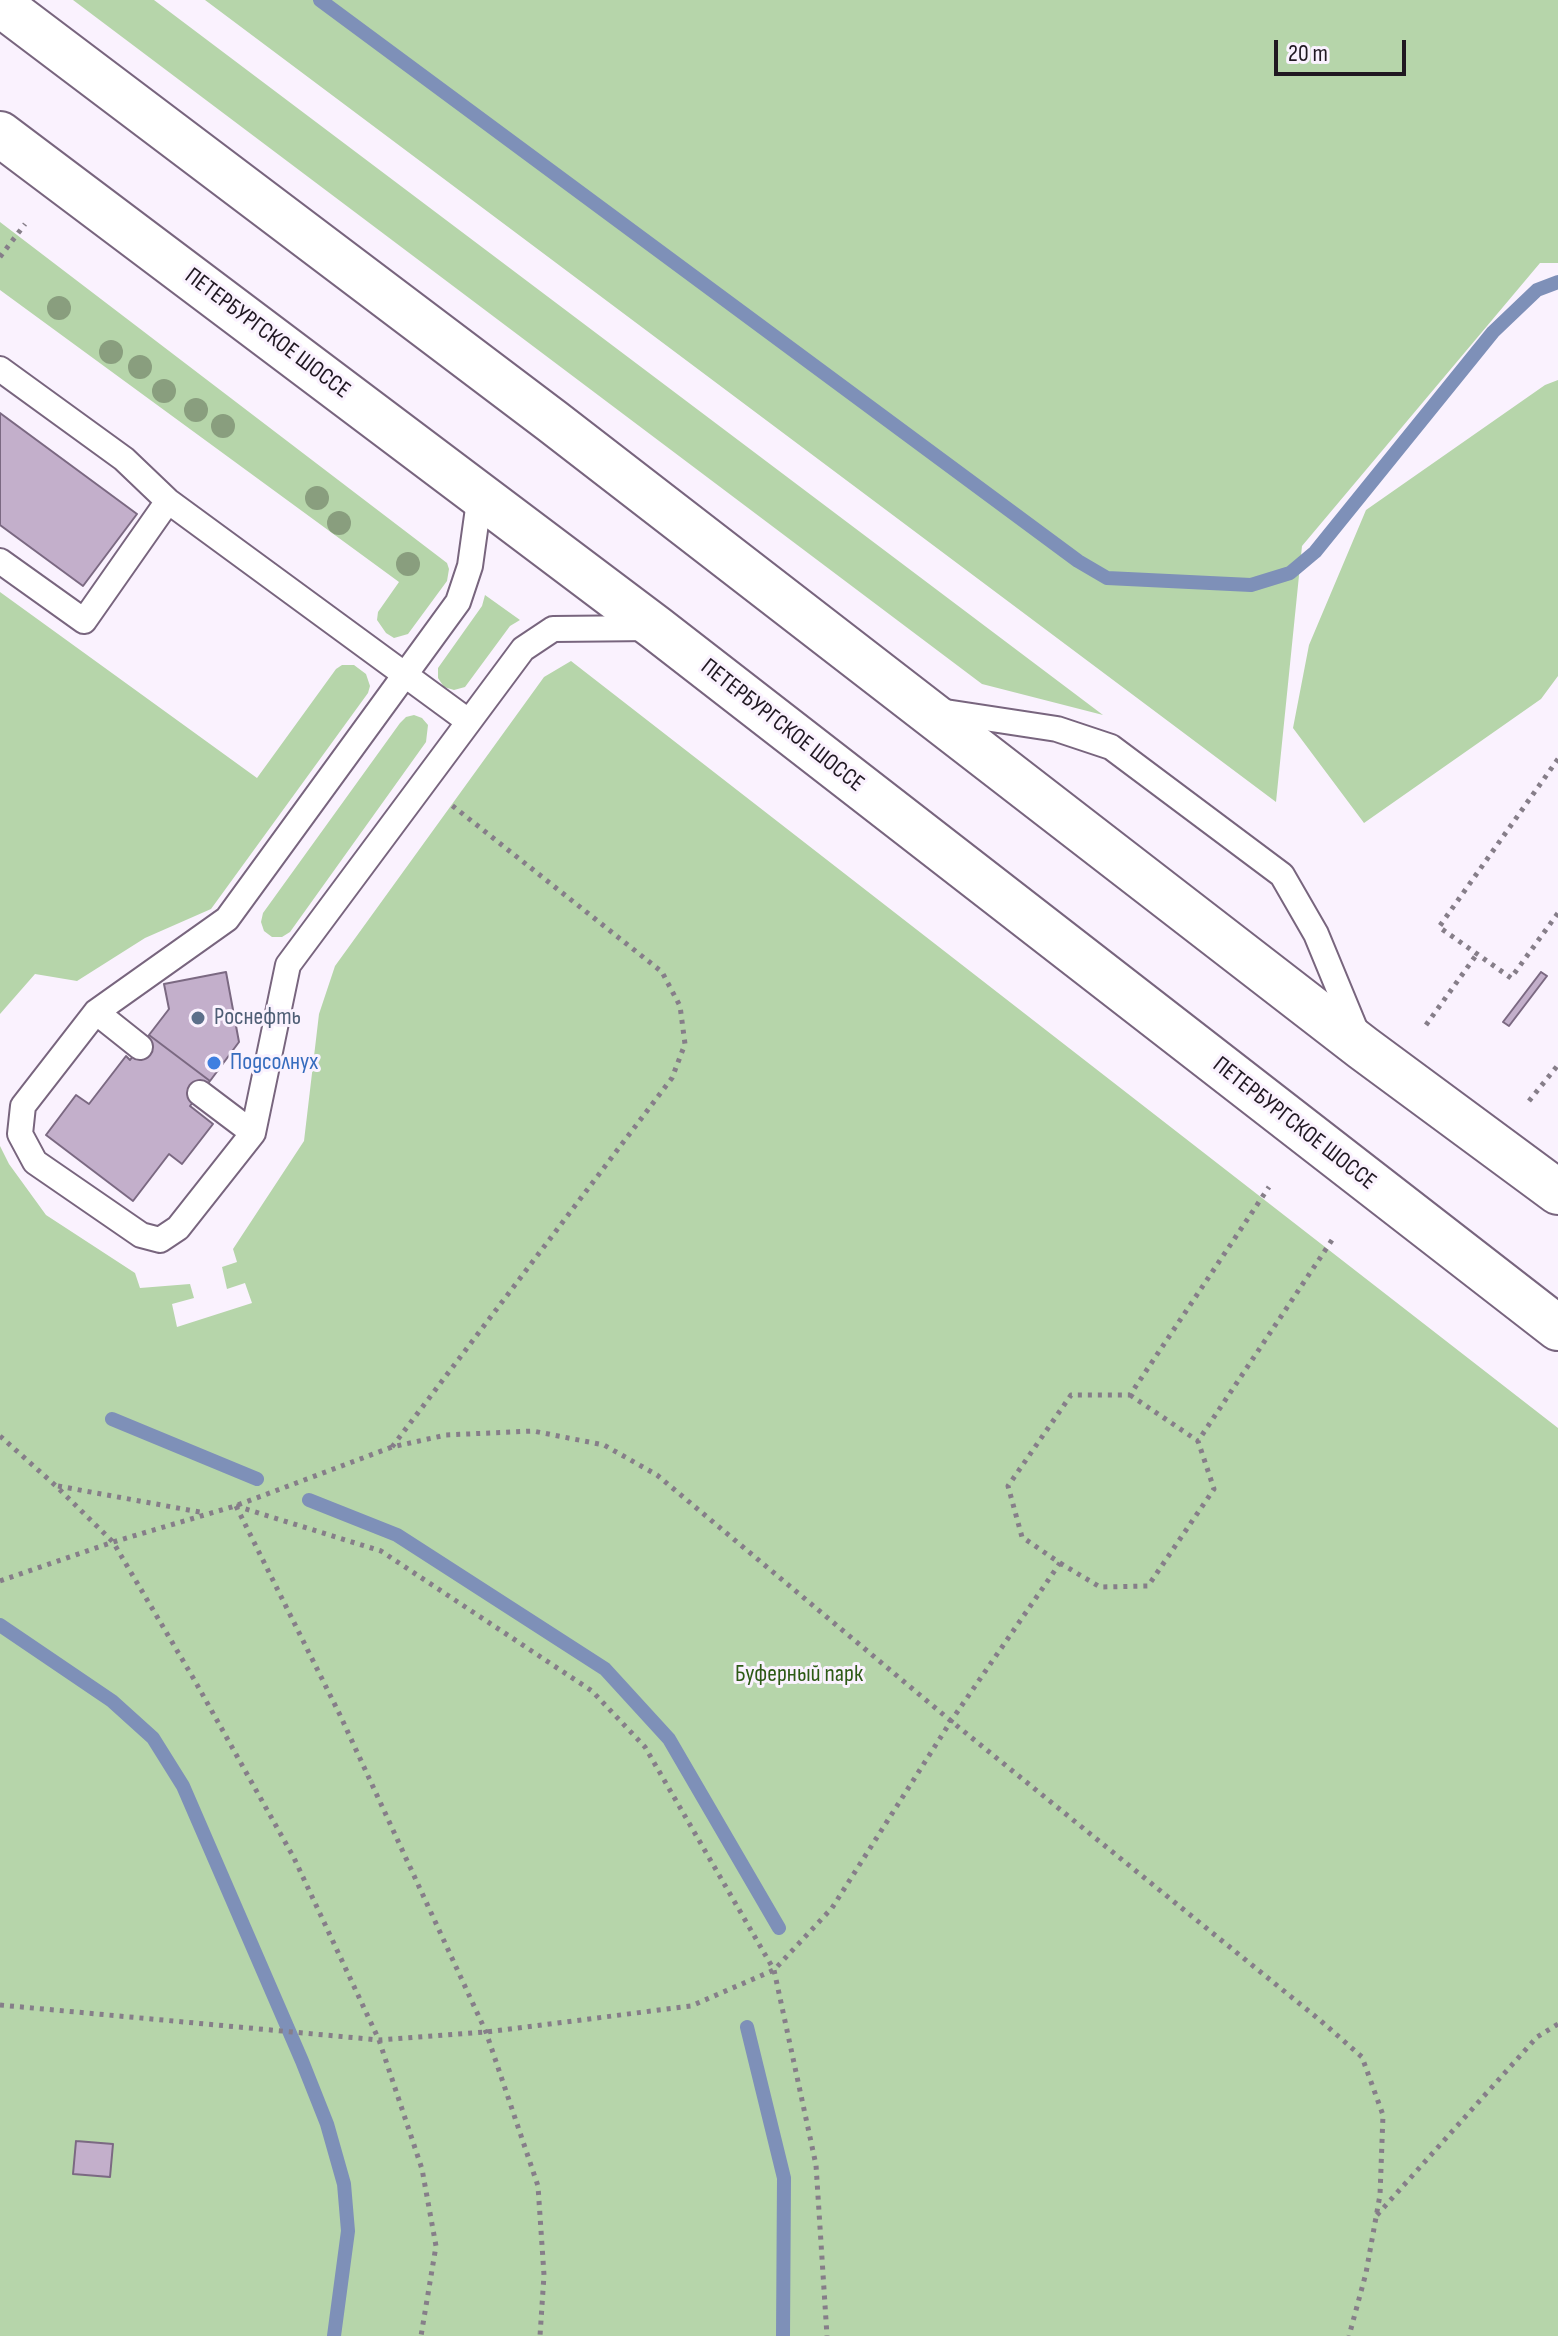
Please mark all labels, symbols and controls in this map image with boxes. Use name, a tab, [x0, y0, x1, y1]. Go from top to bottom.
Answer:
scale bar	[1278, 24, 1410, 74]
text: 20 m	[1288, 39, 1328, 68]
street label: ПЕТЕРБУРГСКОЕ ШОССЕ	[179, 262, 355, 406]
street label: ПЕТЕРБУРГСКОЕ ШОССЕ	[695, 653, 869, 799]
place label: Роснефть	[214, 1004, 301, 1032]
marker: Роснефть	[189, 1009, 207, 1027]
place label: Подсолнух	[230, 1049, 318, 1077]
street label: ПЕТЕРБУРГСКОЕ ШОССЕ	[1207, 1051, 1381, 1197]
marker: Подсолнух	[205, 1054, 223, 1072]
park label: Буферный парк	[735, 1661, 863, 1689]

